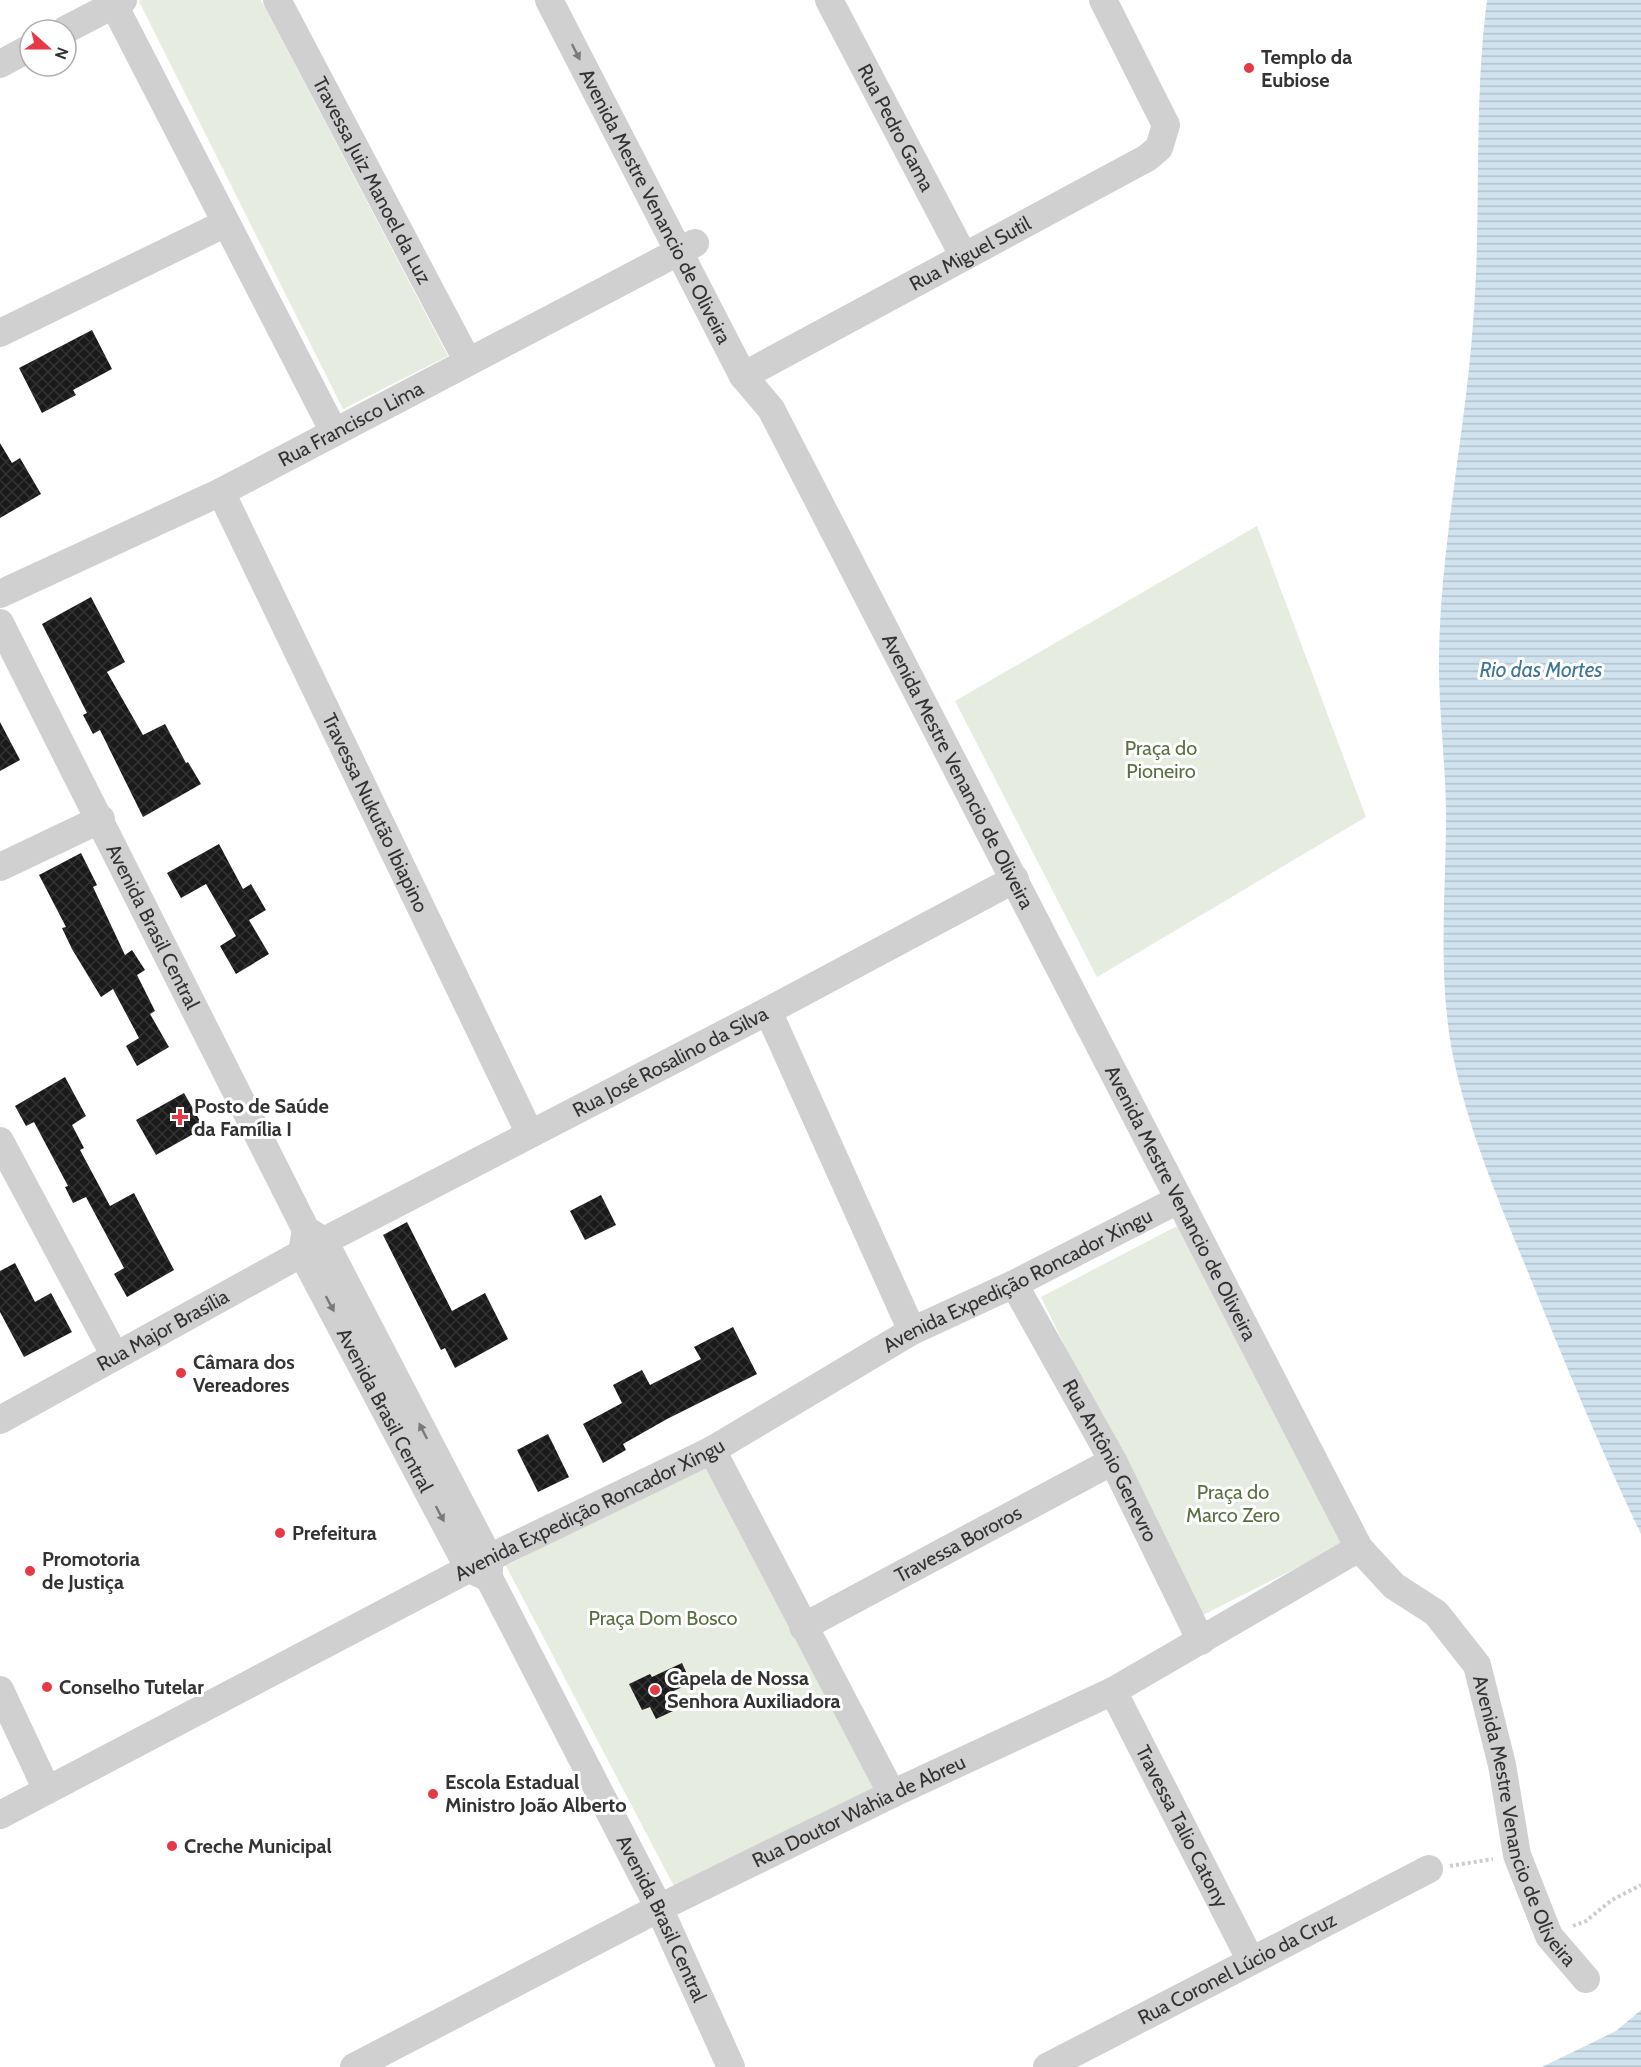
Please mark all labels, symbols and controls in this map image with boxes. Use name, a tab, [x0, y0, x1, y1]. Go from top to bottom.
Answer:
north arrow	[18, 18, 78, 78]
one-way arrow	[571, 44, 581, 61]
text: N	[51, 45, 72, 62]
place label: Templo da Eubiose	[1261, 45, 1352, 92]
street label: Rua Pedro Gama	[853, 60, 940, 196]
marker: Templo da Eubiose	[1242, 61, 1256, 75]
street label: Avenida Mestre Venancio de Oliveira	[574, 64, 736, 348]
street label: Travessa Juiz Manoel da Luz	[308, 73, 437, 288]
street label: Rua Miguel Sutil	[905, 211, 1035, 296]
street label: Rua Francisco Lima	[274, 376, 428, 472]
street label: Avenida Mestre Venancio de Oliveira	[877, 630, 1039, 913]
water label: Rio das Mortes	[1480, 657, 1602, 682]
street label: Travessa Nukutão Ibiapino	[317, 709, 433, 916]
park label: Praça do Pioneiro	[1125, 736, 1197, 783]
street label: Avenida Brasil Central	[101, 840, 205, 1014]
street label: Rua José Rosalino da Silva	[569, 1001, 772, 1122]
street label: Avenida Mestre Venancio de Oliveira	[1100, 1061, 1262, 1345]
place label: Posto de Saúde da Família I	[194, 1094, 329, 1141]
marker: Posto de Saúde da Família I	[171, 1108, 189, 1126]
street label: Avenida Expedição Roncador Xingu	[879, 1203, 1156, 1358]
street label: Rua Major Brasília	[93, 1284, 233, 1376]
one-way arrow	[325, 1296, 335, 1313]
street label: Avenida Brasil Central	[332, 1324, 438, 1497]
place label: Câmara dos Vereadores	[193, 1350, 295, 1397]
marker: Câmara dos Vereadores	[174, 1366, 188, 1380]
street label: Rua Antônio Genevro	[1058, 1375, 1163, 1546]
one-way arrow	[418, 1423, 428, 1440]
street label: Avenida Expedição Roncador Xingu	[451, 1433, 729, 1586]
park label: Praça do Marco Zero	[1186, 1480, 1280, 1527]
street label: Travessa Bororos	[891, 1500, 1026, 1588]
one-way arrow	[435, 1506, 445, 1523]
place label: Prefeitura	[292, 1521, 377, 1545]
marker: Prefeitura	[273, 1526, 287, 1540]
place label: Promotoria de Justiça	[42, 1547, 140, 1594]
marker: Promotoria de Justiça	[23, 1564, 37, 1578]
park label: Praça Dom Bosco	[589, 1606, 737, 1630]
place label: Capela de Nossa Senhora Auxiliadora	[667, 1666, 840, 1713]
street label: Avenida Mestre Venancio de Oliveira	[1468, 1673, 1582, 1971]
place label: Conselho Tutelar	[59, 1675, 204, 1699]
marker: Conselho Tutelar	[40, 1680, 54, 1694]
marker: Capela de Nossa Senhora Auxiliadora	[648, 1683, 662, 1697]
street label: Travessa Talio Catony	[1131, 1741, 1234, 1911]
street label: Rua Doutor Wahia de Abreu	[748, 1750, 969, 1873]
place label: Escola Estadual Ministro João Alberto	[445, 1770, 627, 1817]
marker: Escola Estadual Ministro João Alberto	[426, 1787, 440, 1801]
street label: Avenida Brasil Central	[611, 1831, 712, 2006]
place label: Creche Municipal	[184, 1834, 332, 1858]
marker: Creche Municipal	[165, 1839, 179, 1853]
street label: Rua Coronel Lúcio da Cruz	[1134, 1907, 1340, 2030]

